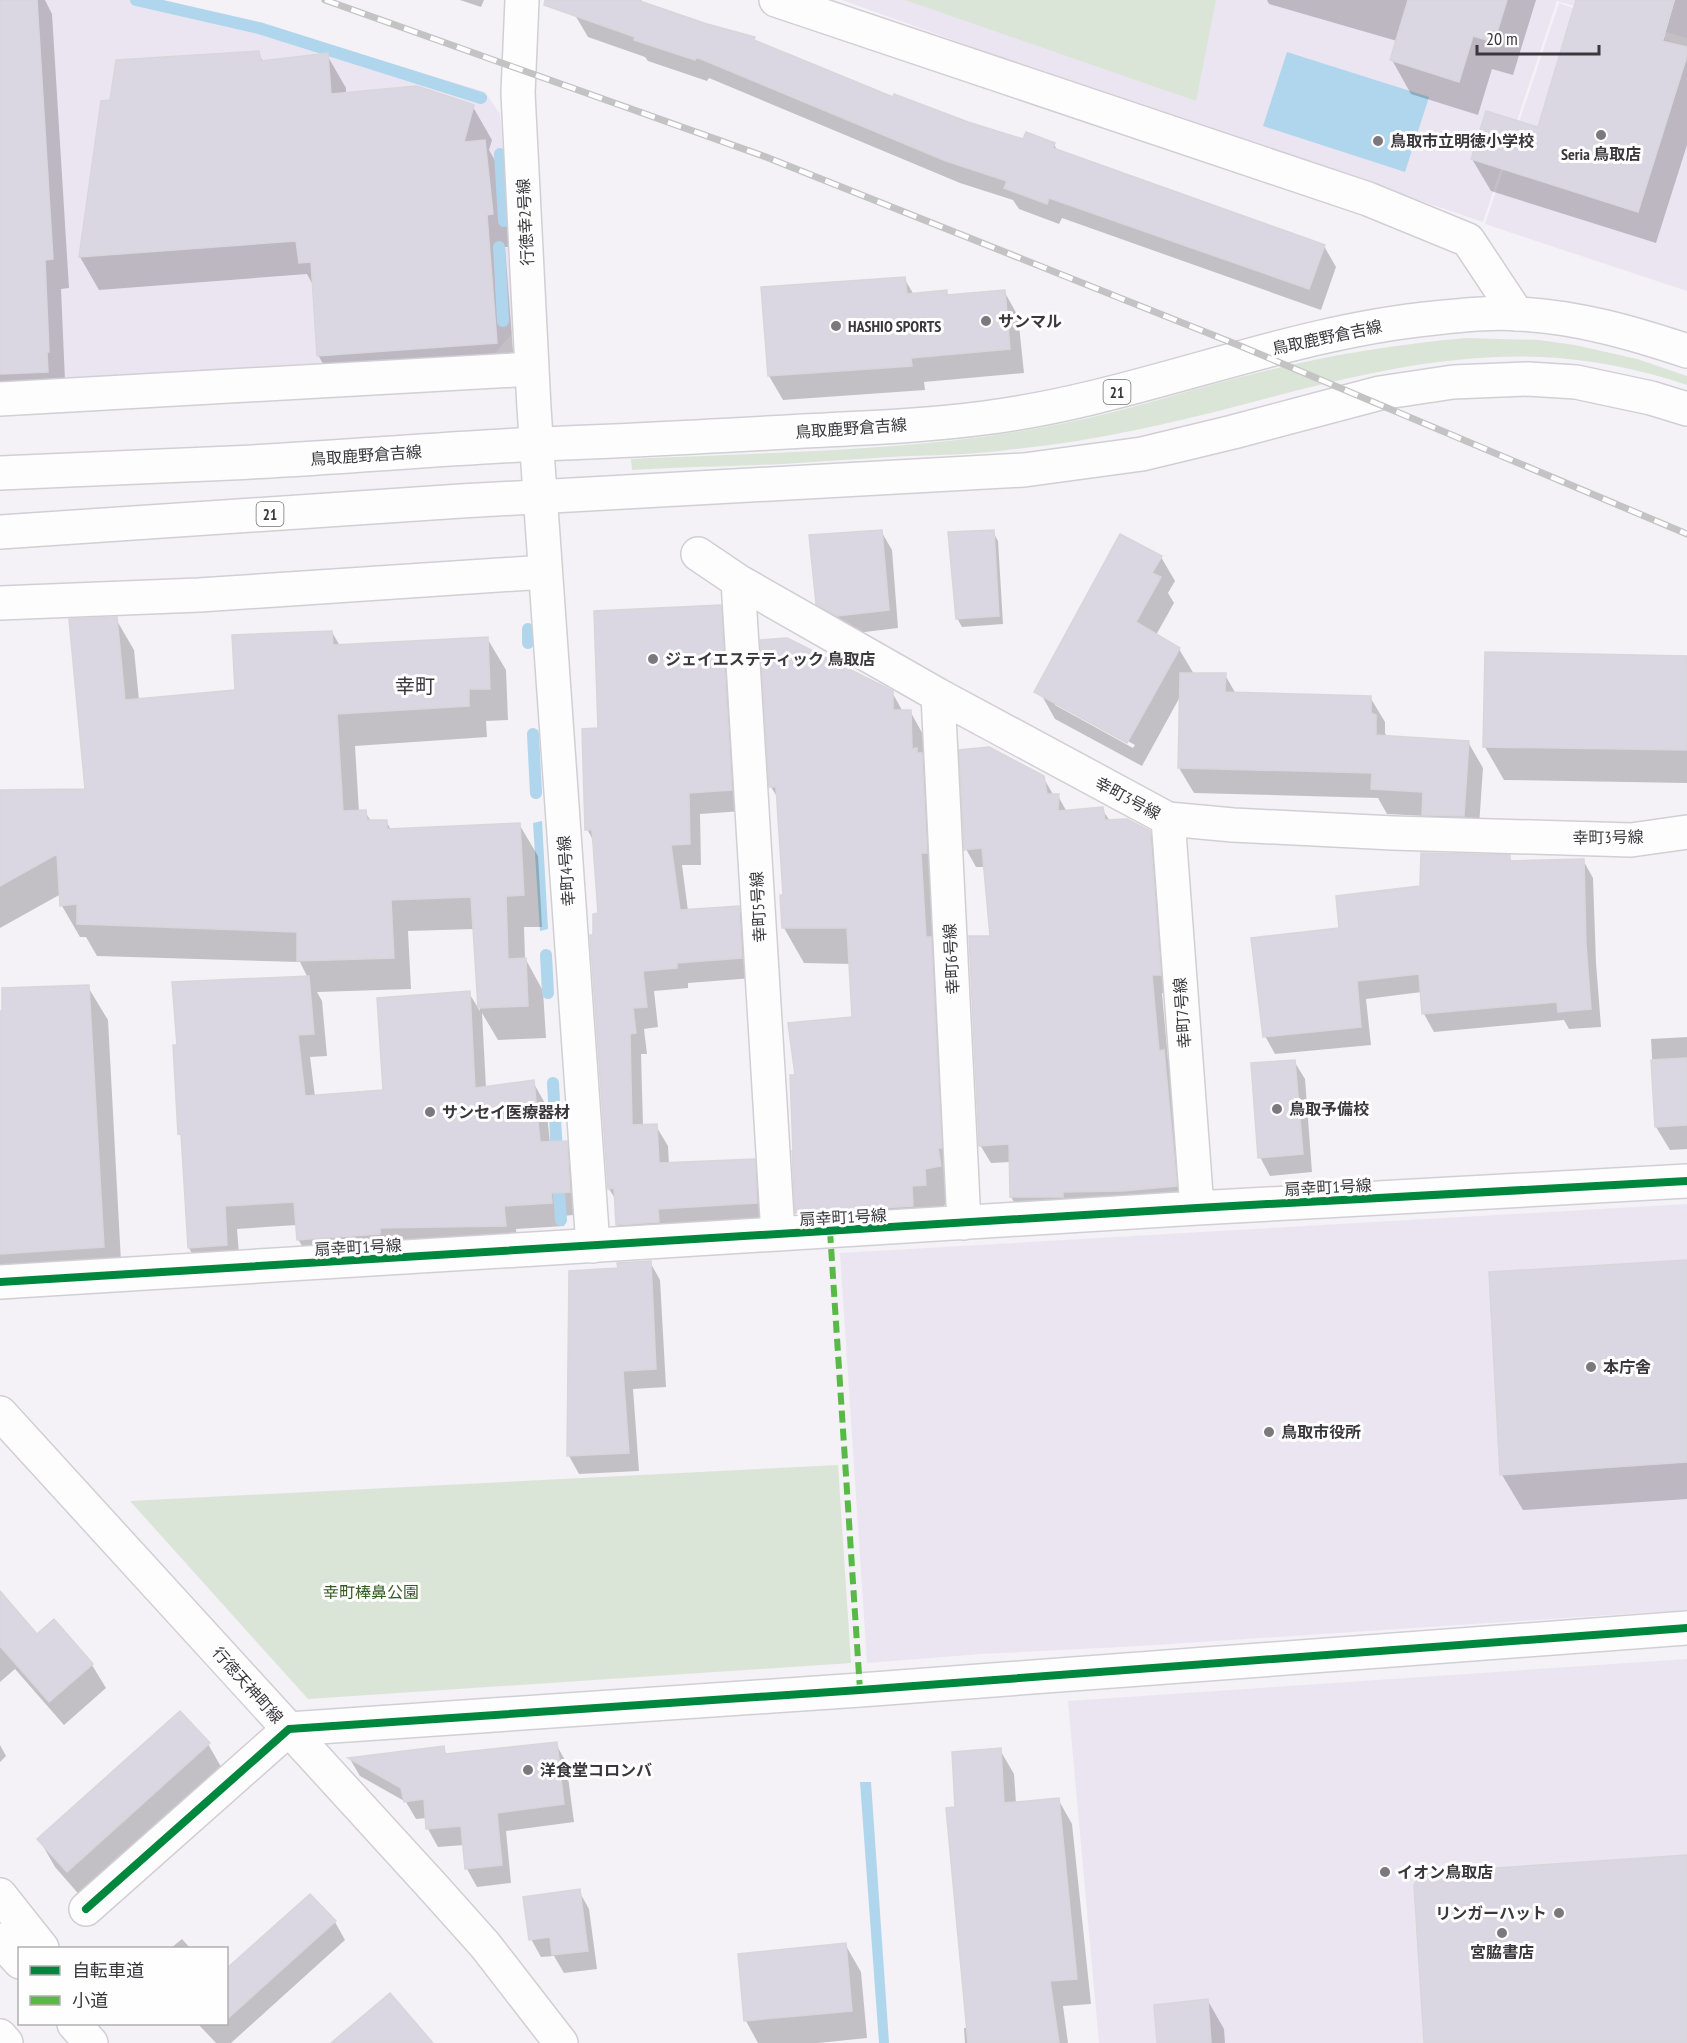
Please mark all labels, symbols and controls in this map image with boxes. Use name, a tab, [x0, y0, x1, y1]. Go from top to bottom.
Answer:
scale bar	[1477, 18, 1598, 56]
text: 20 m	[1486, 27, 1518, 50]
marker: Seria 鳥取店	[1594, 128, 1608, 142]
place label: 鳥取市立明徳小学校	[1390, 131, 1534, 151]
marker: 鳥取市立明徳小学校	[1371, 134, 1385, 148]
place label: Seria 鳥取店	[1561, 144, 1641, 164]
street label: 行徳幸2号線	[513, 178, 537, 266]
place label: サンマル	[998, 311, 1062, 331]
marker: サンマル	[979, 314, 993, 328]
place label: HASHIO SPORTS	[848, 316, 941, 336]
street label: 鳥取鹿野倉吉線	[1270, 316, 1384, 358]
marker: HASHIO SPORTS	[829, 319, 843, 333]
road number: 21	[1104, 380, 1130, 404]
street label: 鳥取鹿野倉吉線	[794, 414, 908, 442]
street label: 鳥取鹿野倉吉線	[309, 441, 423, 469]
road number: 21	[256, 502, 284, 526]
place label: ジェイエステティック 鳥取店	[665, 649, 875, 669]
marker: ジェイエステティック 鳥取店	[646, 652, 660, 666]
district label: 幸町	[395, 673, 435, 699]
street label: 幸町3号線	[1092, 772, 1164, 824]
street label: 幸町3号線	[1572, 826, 1644, 848]
street label: 幸町4号線	[554, 835, 578, 907]
street label: 幸町5号線	[746, 871, 770, 943]
street label: 幸町6号線	[939, 923, 963, 995]
street label: 幸町7号線	[1170, 977, 1194, 1049]
place label: 鳥取予備校	[1289, 1099, 1369, 1119]
place label: サンセイ医療器材	[442, 1102, 570, 1122]
marker: 鳥取予備校	[1270, 1102, 1284, 1116]
marker: サンセイ医療器材	[423, 1105, 437, 1119]
street label: 扇幸町1号線	[1284, 1175, 1372, 1199]
street label: 扇幸町1号線	[799, 1205, 887, 1229]
street label: 扇幸町1号線	[314, 1235, 402, 1259]
place label: 本庁舎	[1603, 1357, 1651, 1377]
marker: 本庁舎	[1584, 1360, 1598, 1374]
place label: 鳥取市役所	[1281, 1422, 1361, 1442]
marker: 鳥取市役所	[1262, 1425, 1276, 1439]
park label: 幸町棒鼻公園	[323, 1582, 419, 1602]
street label: 行徳天神町線	[208, 1643, 288, 1727]
place label: 洋食堂コロンバ	[540, 1760, 652, 1780]
marker: 洋食堂コロンバ	[521, 1763, 535, 1777]
place label: イオン鳥取店	[1397, 1862, 1493, 1882]
marker: イオン鳥取店	[1378, 1865, 1392, 1879]
place label: リンガーハット	[1435, 1903, 1547, 1923]
marker: リンガーハット	[1552, 1906, 1566, 1920]
marker: 宮脇書店	[1495, 1926, 1509, 1940]
place label: 宮脇書店	[1470, 1942, 1534, 1962]
legend	[18, 1947, 228, 2025]
text: 自転車道	[72, 1959, 144, 1982]
text: 小道	[72, 1989, 108, 2012]

